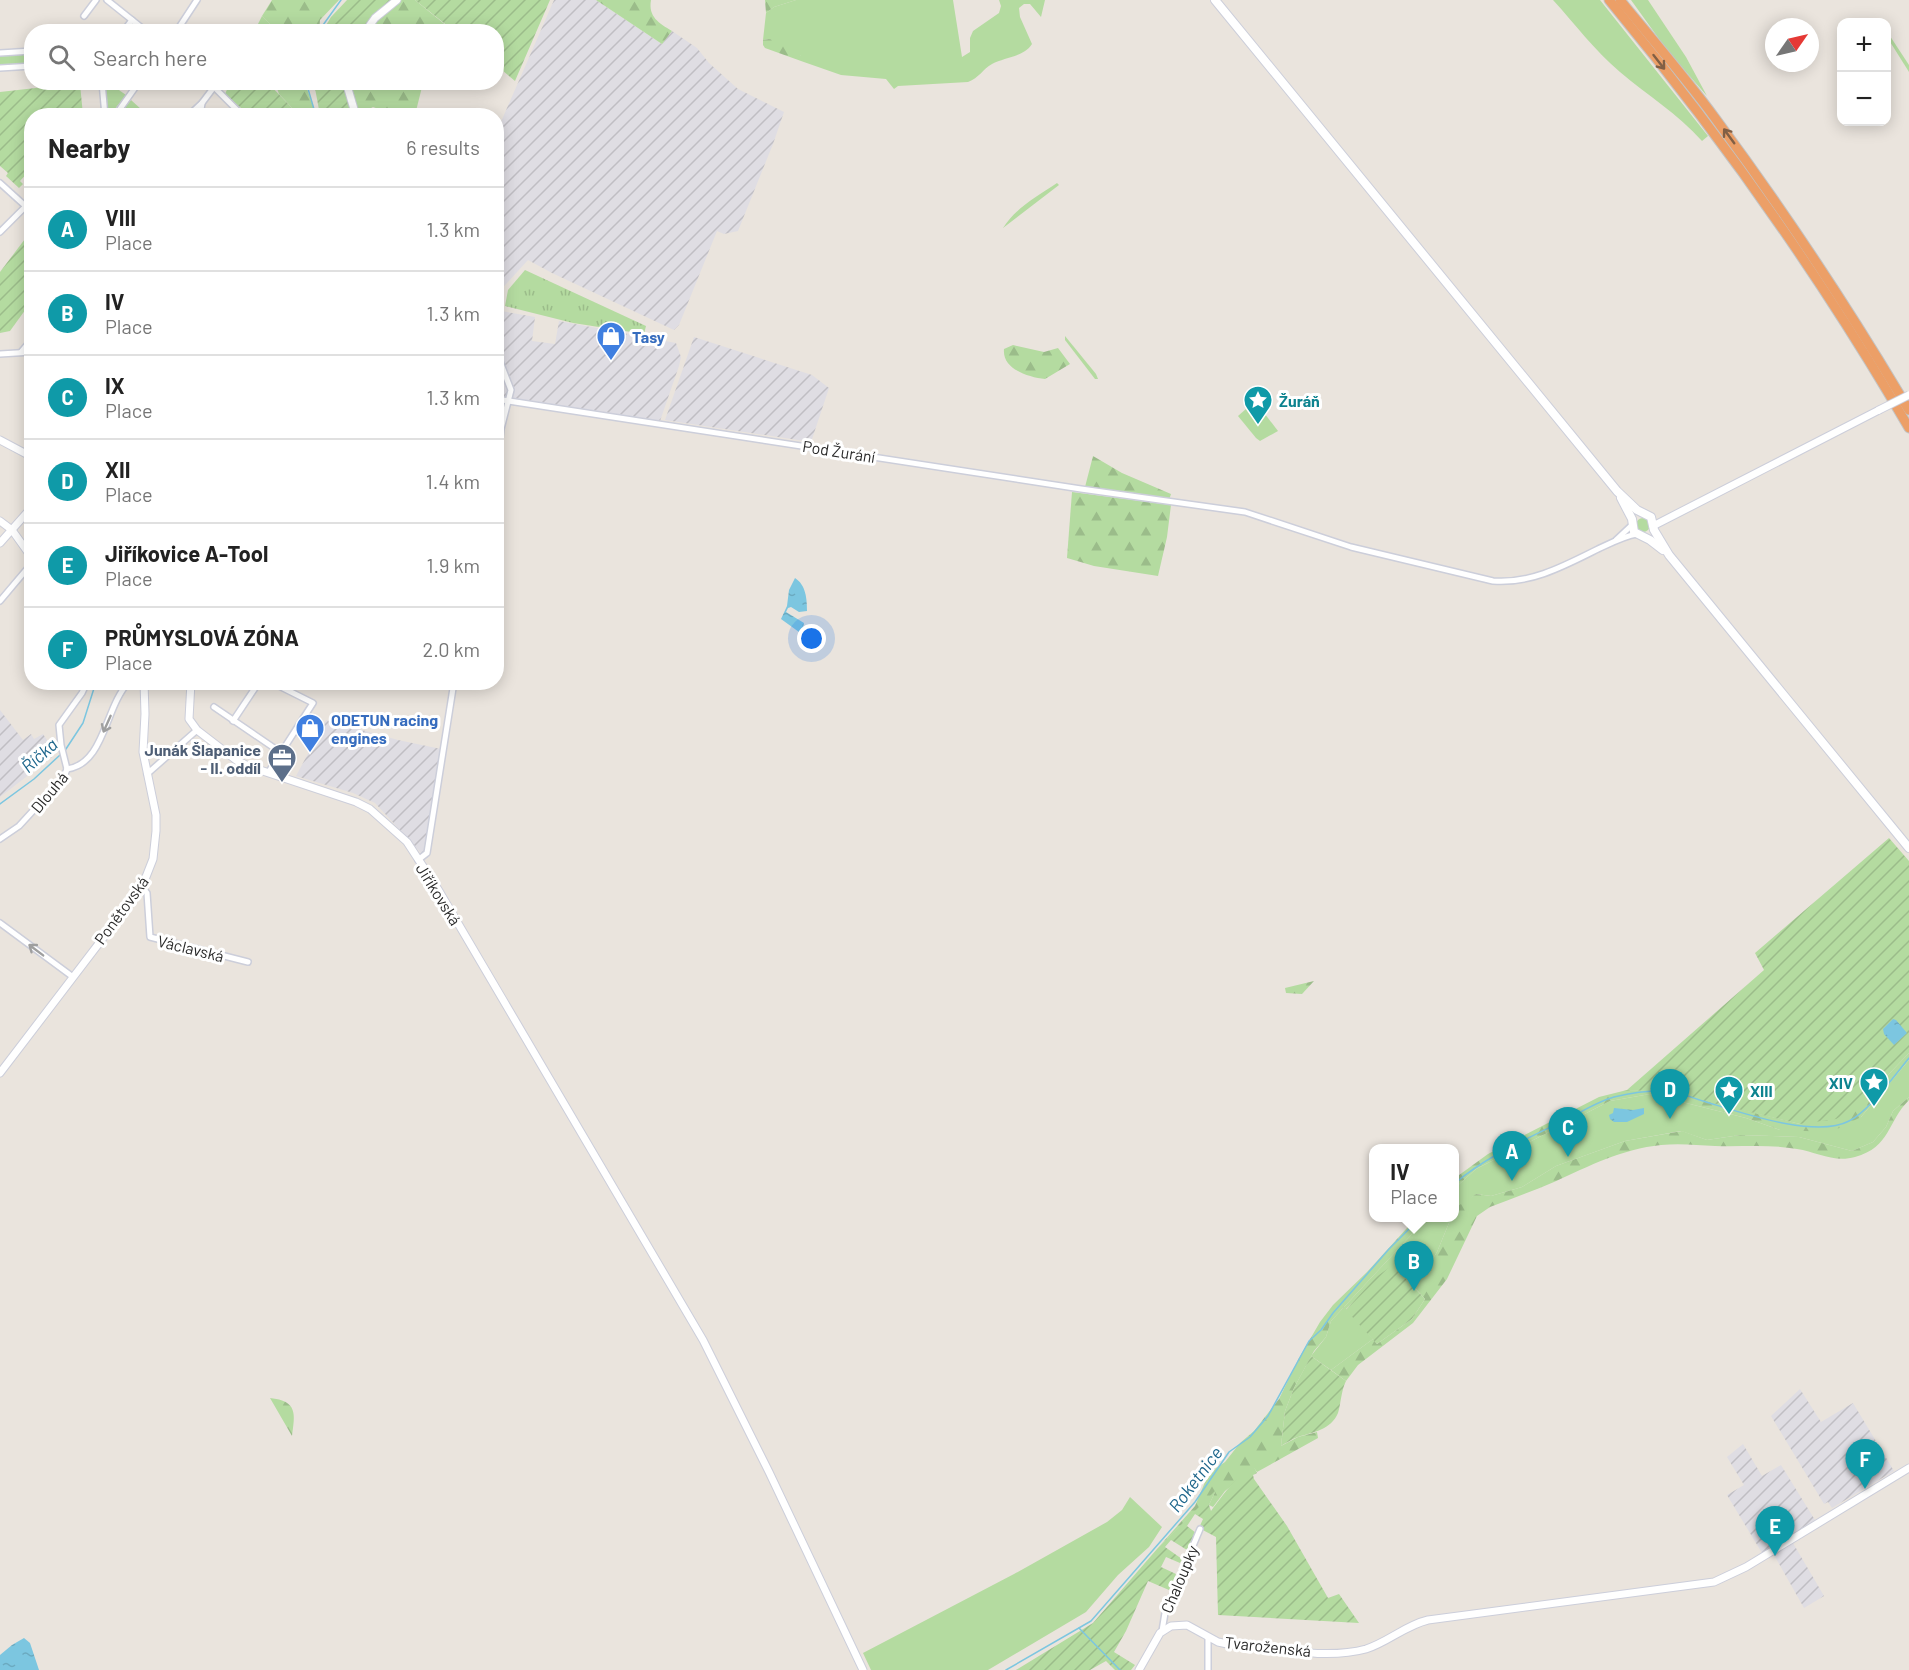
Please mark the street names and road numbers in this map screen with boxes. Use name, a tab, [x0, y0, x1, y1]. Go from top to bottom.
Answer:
street label: Pod Žurání	[801, 436, 877, 466]
street label: Dlouhá	[26, 768, 72, 816]
street label: Jiříkovská	[413, 860, 465, 928]
street label: Ponětovská	[90, 872, 152, 948]
street label: Václavská	[156, 931, 226, 965]
street label: Chaloupky	[1156, 1542, 1202, 1616]
street label: Tvaroženská	[1224, 1632, 1312, 1660]

